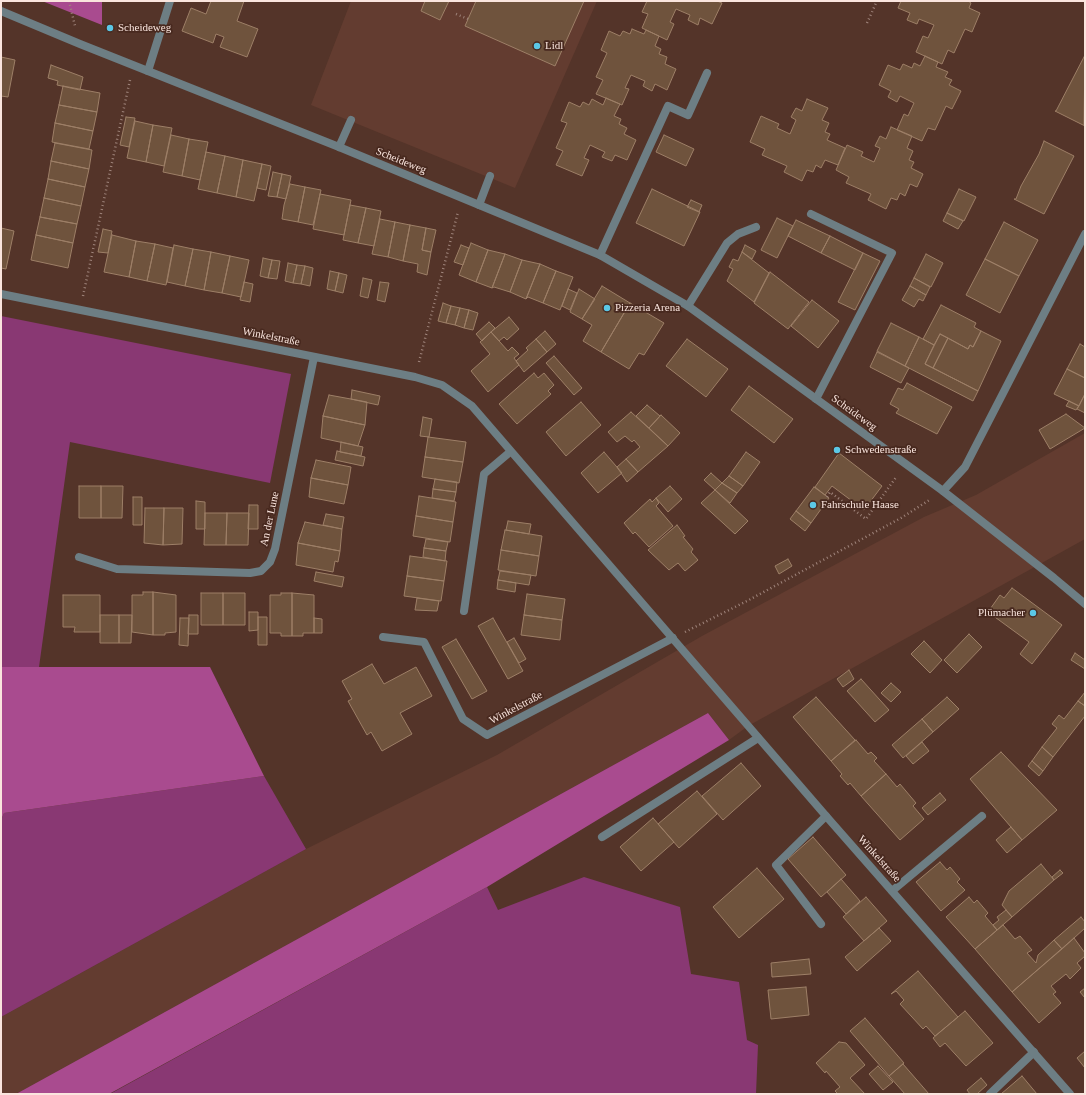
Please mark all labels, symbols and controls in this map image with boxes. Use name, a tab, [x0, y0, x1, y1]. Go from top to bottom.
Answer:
place label: Scheideweg	[118, 21, 171, 35]
marker: Scheideweg	[105, 23, 115, 33]
place label: Lidl	[545, 39, 563, 53]
marker: Lidl	[532, 41, 542, 51]
street label: Scheideweg	[374, 145, 428, 177]
place label: Pizzeria Arena	[615, 301, 680, 315]
marker: Pizzeria Arena	[602, 303, 612, 313]
street label: Winkelstraße	[241, 325, 301, 349]
street label: Scheideweg	[829, 392, 879, 434]
place label: Schwedenstraße	[845, 443, 916, 457]
marker: Schwedenstraße	[832, 445, 842, 455]
street label: An der Lune	[258, 490, 282, 548]
place label: Fahrschule Haase	[821, 498, 899, 512]
marker: Fahrschule Haase	[808, 500, 818, 510]
place label: Plümacher	[978, 606, 1025, 620]
marker: Plümacher	[1028, 608, 1038, 618]
street label: Winkelstraße	[487, 689, 545, 727]
street label: Winkelstraße	[855, 833, 903, 885]

